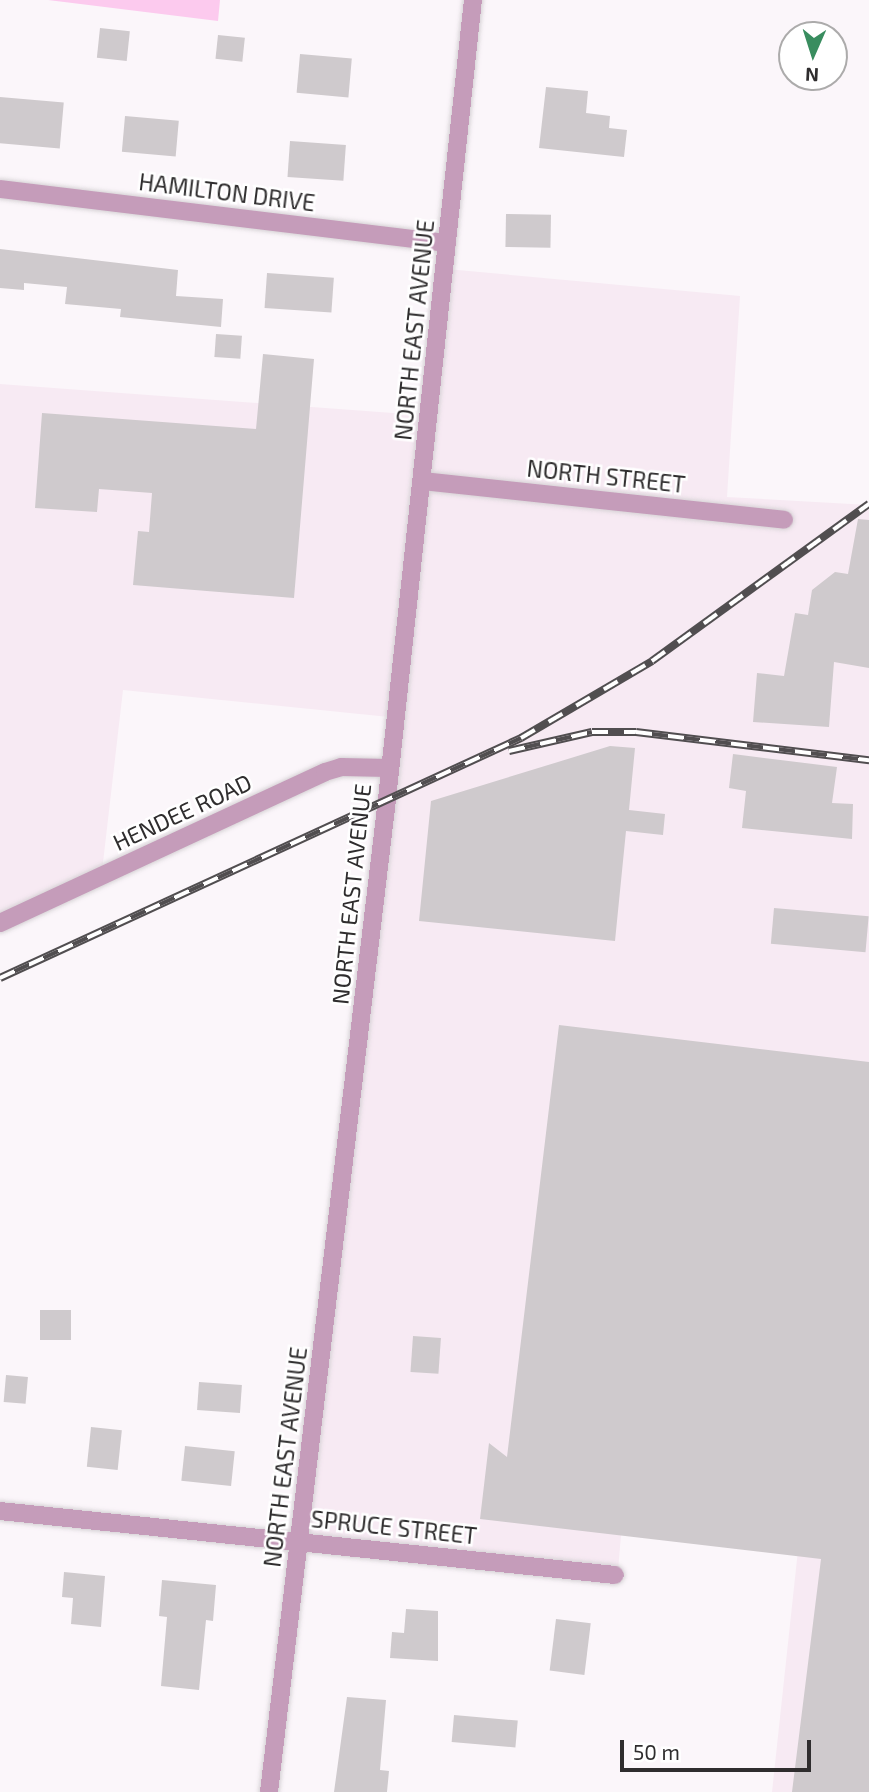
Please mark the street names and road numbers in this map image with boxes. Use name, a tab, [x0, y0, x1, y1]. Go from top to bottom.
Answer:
street label: HAMILTON DRIVE	[137, 167, 317, 217]
street label: NORTH EAST AVENUE	[389, 218, 439, 442]
street label: NORTH STREET	[525, 454, 687, 498]
street label: HENDEE ROAD	[108, 768, 256, 856]
street label: NORTH EAST AVENUE	[326, 782, 376, 1006]
street label: NORTH EAST AVENUE	[258, 1345, 312, 1569]
street label: SPRUCE STREET	[310, 1505, 478, 1549]

